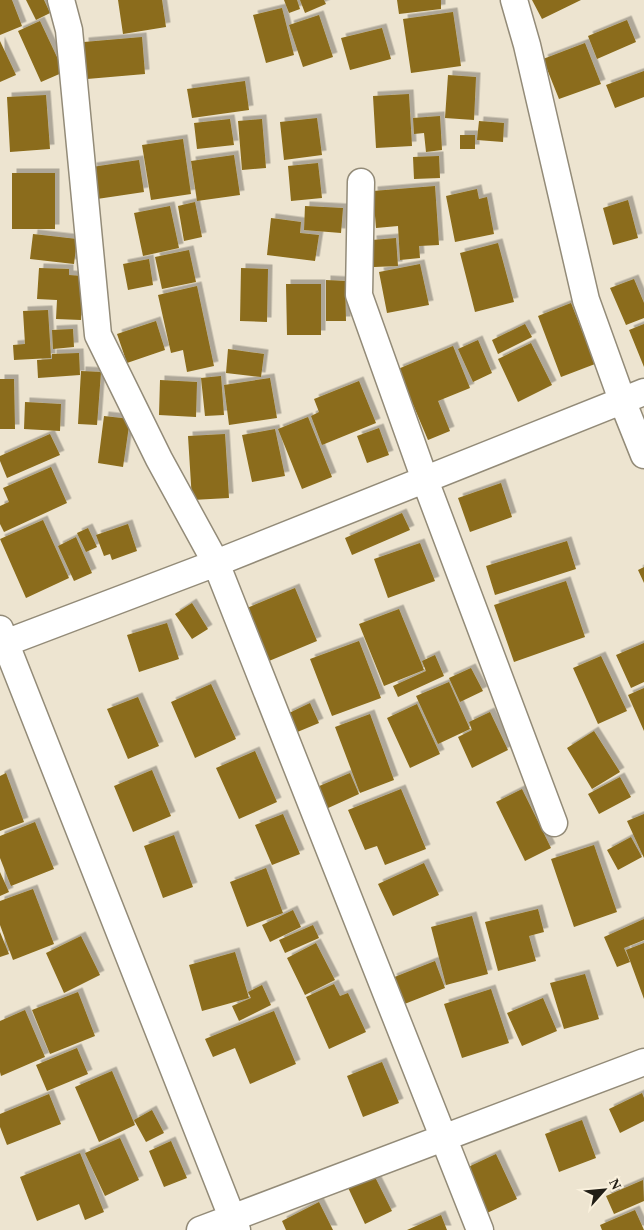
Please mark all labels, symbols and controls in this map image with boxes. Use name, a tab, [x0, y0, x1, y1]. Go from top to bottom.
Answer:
north arrow	[579, 1165, 629, 1215]
text: N	[606, 1176, 624, 1192]

